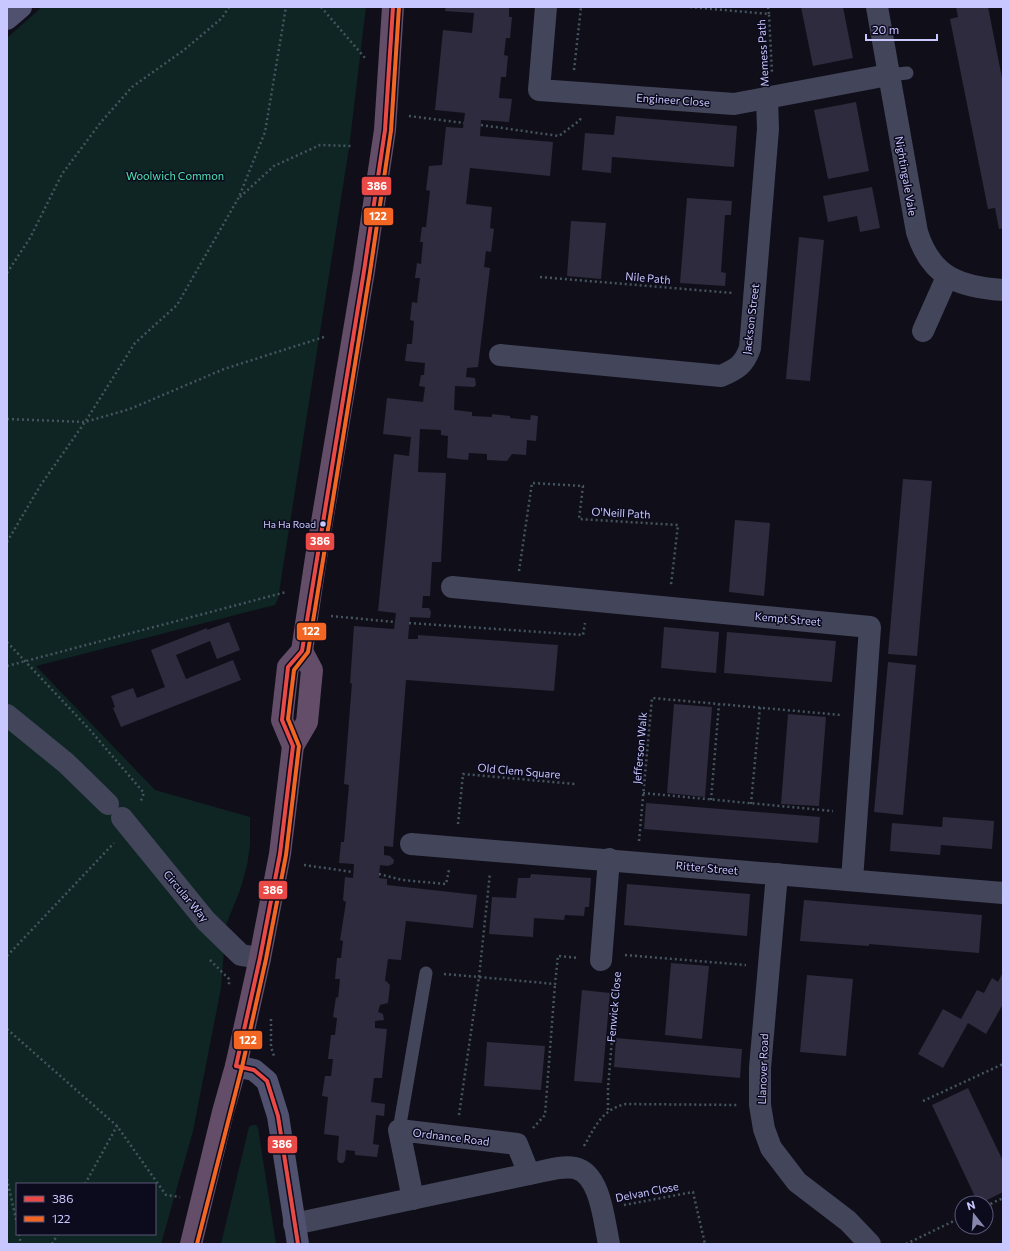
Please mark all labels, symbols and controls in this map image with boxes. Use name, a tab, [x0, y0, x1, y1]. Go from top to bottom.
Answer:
scale bar	[866, 16, 937, 42]
street label: Memess Path	[754, 19, 771, 87]
text: 20 m	[872, 22, 899, 36]
street label: Engineer Close	[636, 90, 710, 109]
street label: Nightingale Vale	[893, 135, 920, 217]
park label: Woolwich Common	[126, 169, 224, 182]
line badge: 386	[361, 176, 392, 196]
text: 386	[367, 179, 387, 192]
line badge: 122	[363, 207, 394, 226]
text: 122	[369, 209, 387, 222]
street label: Nile Path	[625, 269, 671, 286]
street label: Jackson Street	[740, 282, 762, 355]
street label: O'Neill Path	[591, 504, 651, 521]
place label: Ha Ha Road	[263, 518, 316, 530]
marker: Ha Ha Road	[318, 519, 328, 529]
line badge: 386	[305, 532, 335, 551]
text: 386	[310, 534, 330, 547]
street label: Kempt Street	[754, 609, 822, 628]
line badge: 122	[296, 622, 327, 641]
text: 122	[302, 624, 320, 637]
street label: Jefferson Walk	[630, 711, 650, 785]
street label: Old Clem Square	[477, 760, 561, 781]
street label: Ritter Street	[675, 858, 739, 877]
street label: Circular Way	[161, 867, 212, 924]
line badge: 386	[258, 880, 288, 900]
text: 386	[263, 883, 283, 896]
street label: Fenwick Close	[604, 971, 623, 1043]
line badge: 122	[233, 1030, 263, 1050]
text: 122	[239, 1033, 257, 1046]
street label: Llanover Road	[755, 1033, 770, 1105]
street label: Ordnance Road	[412, 1125, 490, 1148]
line badge: 386	[267, 1135, 298, 1154]
text: 386	[272, 1137, 292, 1150]
street label: Delvan Close	[614, 1179, 680, 1204]
legend	[16, 1183, 156, 1235]
text: 386	[52, 1191, 73, 1205]
north arrow	[954, 1195, 994, 1235]
text: N	[965, 1198, 977, 1212]
text: 122	[52, 1211, 71, 1225]

